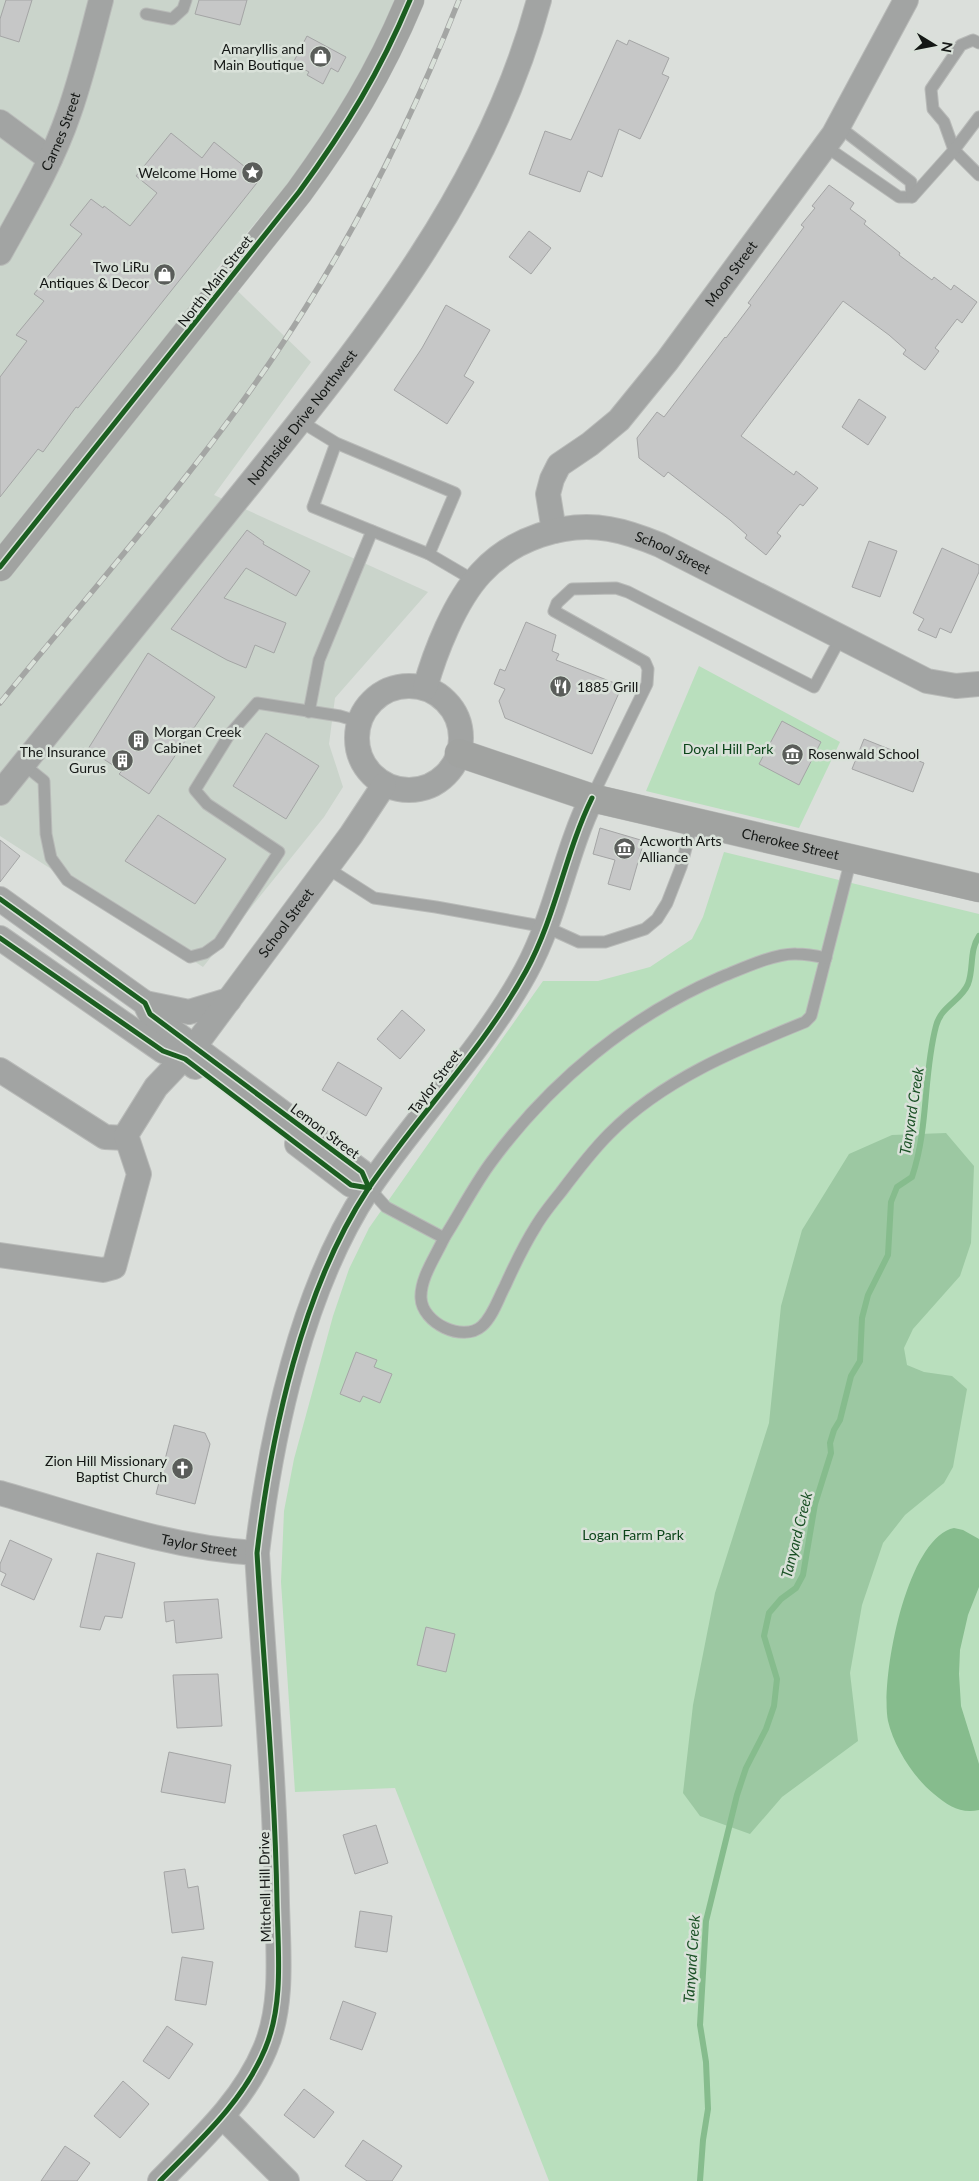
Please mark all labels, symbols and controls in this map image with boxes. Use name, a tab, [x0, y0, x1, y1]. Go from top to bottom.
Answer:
north arrow	[909, 20, 959, 70]
place label: Amaryllis and Main Boutique	[213, 40, 304, 73]
text: N	[938, 41, 957, 54]
shop icon: Amaryllis and Main Boutique	[308, 45, 332, 69]
street label: Carnes Street	[37, 90, 83, 174]
place icon: Welcome Home	[241, 161, 265, 185]
place label: Welcome Home	[138, 164, 237, 181]
street label: North Main Street	[174, 232, 256, 330]
street label: Moon Street	[701, 237, 760, 310]
place label: Two LiRu Antiques & Decor	[39, 258, 149, 291]
shop icon: Two LiRu Antiques & Decor	[153, 263, 177, 287]
street label: Northside Drive Northwest	[243, 346, 360, 488]
street label: School Street	[633, 527, 714, 577]
restaurant icon: 1885 Grill	[549, 675, 573, 699]
place label: 1885 Grill	[577, 678, 638, 695]
place label: Morgan Creek Cabinet	[154, 723, 242, 756]
building icon: Morgan Creek Cabinet	[126, 728, 150, 752]
park label: Doyal Hill Park	[683, 740, 774, 757]
museum icon: Rosenwald School	[780, 742, 804, 766]
place label: The Insurance Gurus	[20, 743, 106, 776]
place label: Rosenwald School	[808, 745, 919, 762]
building icon: The Insurance Gurus	[110, 748, 134, 772]
street label: Cherokee Street	[740, 824, 841, 863]
place label: Acworth Arts Alliance	[640, 832, 721, 865]
museum icon: Acworth Arts Alliance	[612, 837, 636, 861]
street label: School Street	[254, 885, 317, 961]
street label: Taylor Street	[405, 1046, 465, 1118]
water label: Tanyard Creek	[895, 1065, 927, 1156]
street label: Lemon Street	[288, 1099, 363, 1162]
place label: Zion Hill Missionary Baptist Church	[45, 1452, 168, 1485]
church icon: Zion Hill Missionary Baptist Church	[171, 1457, 195, 1481]
water label: Tanyard Creek	[777, 1489, 816, 1580]
park label: Logan Farm Park	[582, 1526, 685, 1543]
street label: Taylor Street	[159, 1530, 238, 1559]
street label: Mitchell Hill Drive	[255, 1831, 274, 1943]
water label: Tanyard Creek	[679, 1913, 703, 2004]

